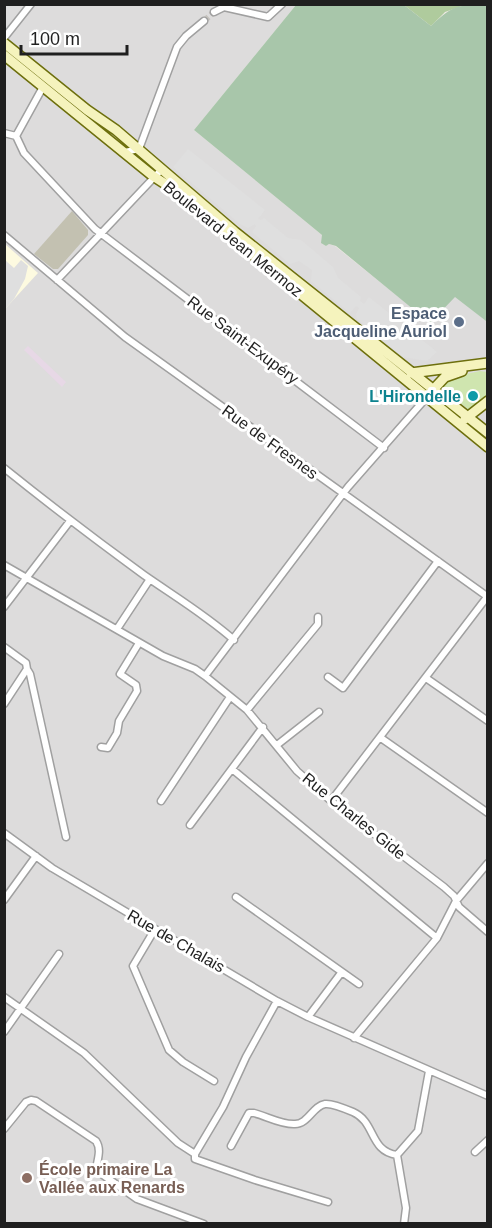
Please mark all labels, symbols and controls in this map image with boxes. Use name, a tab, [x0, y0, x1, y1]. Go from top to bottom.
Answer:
scale bar	[21, 18, 128, 56]
text: 100 m	[30, 29, 80, 49]
street label: Boulevard Jean Mermoz	[160, 178, 306, 300]
street label: Rue Saint-Exupéry	[184, 293, 302, 387]
place label: Espace Jacqueline Auriol	[314, 305, 447, 340]
marker: Espace Jacqueline Auriol	[452, 315, 466, 329]
place label: L'Hirondelle	[369, 388, 461, 405]
marker: L'Hirondelle	[466, 389, 480, 403]
street label: Rue de Fresnes	[219, 402, 321, 482]
street label: Rue Charles Gide	[299, 769, 409, 863]
street label: Rue de Chalais	[124, 906, 228, 976]
place label: École primaire La Vallée aux Renards	[39, 1160, 185, 1196]
marker: École primaire La Vallée aux Renards	[20, 1171, 34, 1185]

